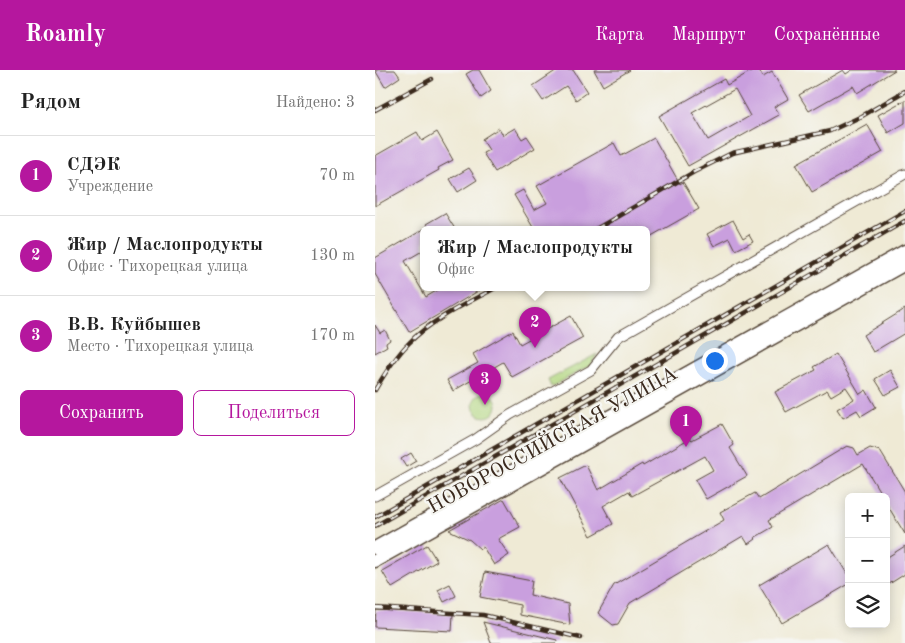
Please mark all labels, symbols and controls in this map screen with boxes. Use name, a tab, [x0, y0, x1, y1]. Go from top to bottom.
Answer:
text: Roamly	[25, 23, 106, 47]
text: Карта	[595, 26, 644, 44]
text: Маршрут	[672, 26, 746, 44]
text: Сохранённые	[774, 26, 880, 44]
text: Рядом	[20, 92, 81, 113]
text: Найдено: 3	[276, 95, 355, 111]
text: СДЭК	[67, 156, 120, 175]
text: 1	[31, 168, 41, 184]
text: 70 m	[319, 168, 355, 184]
text: Учреждение	[67, 179, 153, 195]
popup	[420, 226, 650, 291]
text: Жир / Маслопродукты	[67, 236, 263, 255]
text: Жир / Маслопродукты	[437, 239, 633, 258]
text: 2	[31, 248, 41, 264]
text: 130 m	[310, 248, 355, 264]
text: Офис · Тихорецкая улица	[67, 259, 248, 275]
text: Офис	[437, 262, 474, 278]
pin: 2	[519, 307, 551, 348]
text: В.В. Куйбышев	[67, 316, 201, 335]
text: 3	[31, 328, 41, 344]
text: 170 m	[310, 328, 355, 344]
text: Место · Тихорецкая улица	[67, 339, 254, 355]
your location	[702, 348, 728, 374]
street label: НОВОРОССИЙСКАЯ УЛИЦА	[423, 361, 681, 518]
pin: 3	[469, 364, 501, 405]
button: Сохранить	[20, 390, 183, 436]
button: Поделиться	[193, 390, 355, 436]
pin: 1	[670, 406, 702, 447]
map controls	[845, 493, 890, 628]
button: +	[845, 493, 890, 538]
button: −	[845, 538, 890, 583]
button: layers	[845, 583, 890, 628]

